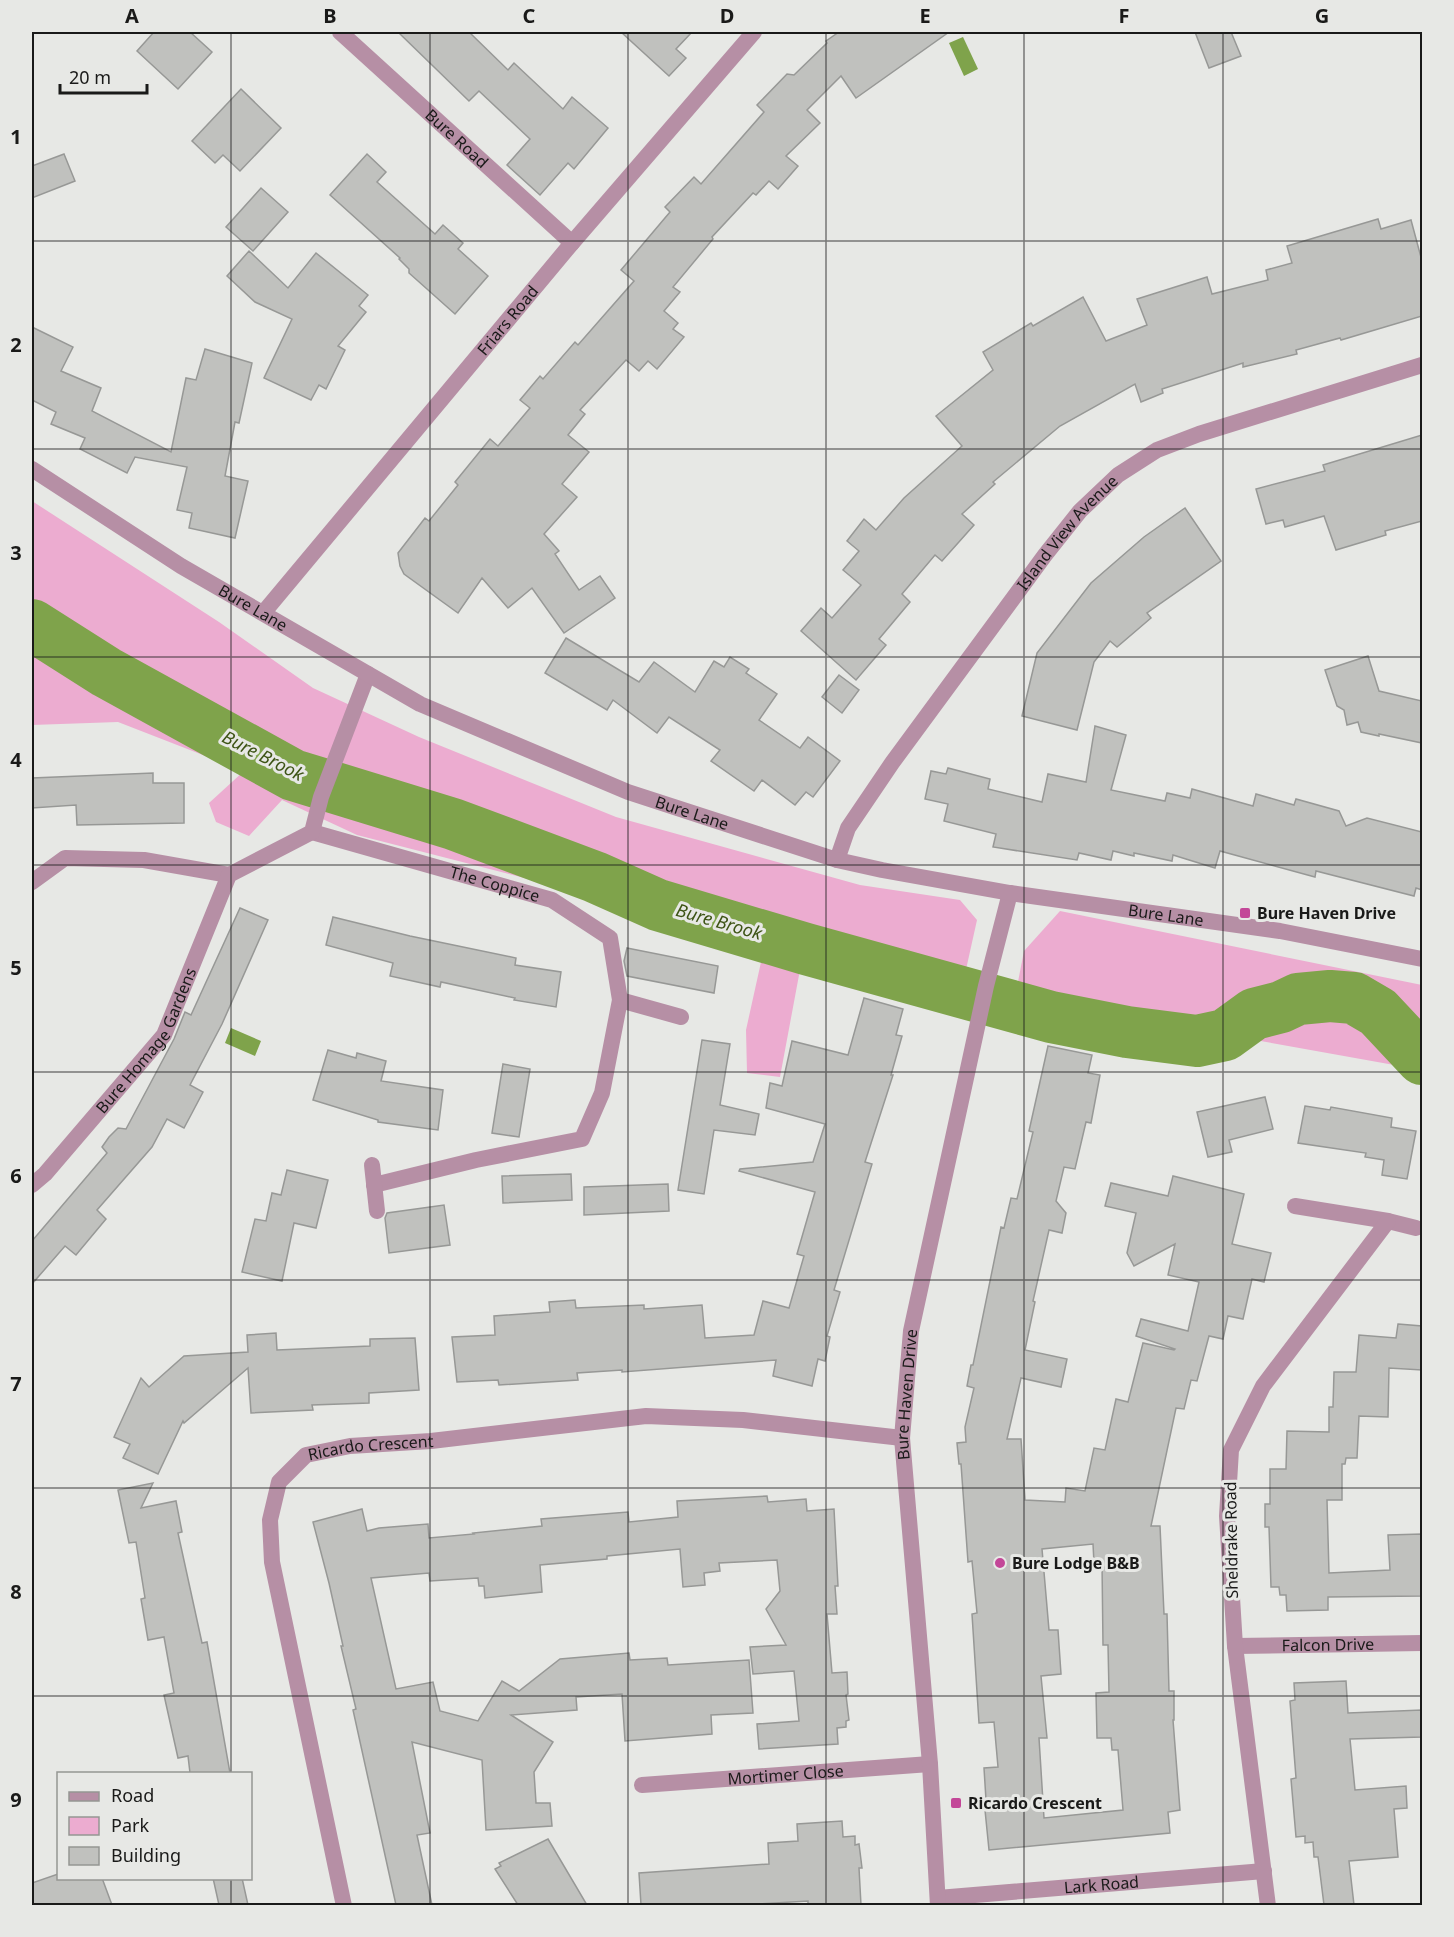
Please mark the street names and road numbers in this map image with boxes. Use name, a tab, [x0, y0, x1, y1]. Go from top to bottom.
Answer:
street label: Bure Road	[421, 104, 493, 173]
street label: Friars Road	[472, 281, 543, 360]
street label: Island View Avenue	[1012, 470, 1122, 595]
street label: Bure Lane	[215, 579, 292, 636]
street label: Bure Lane	[652, 791, 732, 835]
street label: The Coppice	[447, 861, 542, 907]
street label: Bure Lane	[1127, 899, 1205, 931]
street label: Bure Homage Gardens	[91, 964, 201, 1118]
street label: Bure Haven Drive	[891, 1328, 922, 1461]
street label: Ricardo Crescent	[306, 1430, 434, 1465]
street label: Sheldrake Road	[1219, 1481, 1243, 1599]
street label: Falcon Drive	[1282, 1633, 1374, 1656]
street label: Mortimer Close	[727, 1759, 844, 1790]
street label: Lark Road	[1063, 1870, 1140, 1899]

